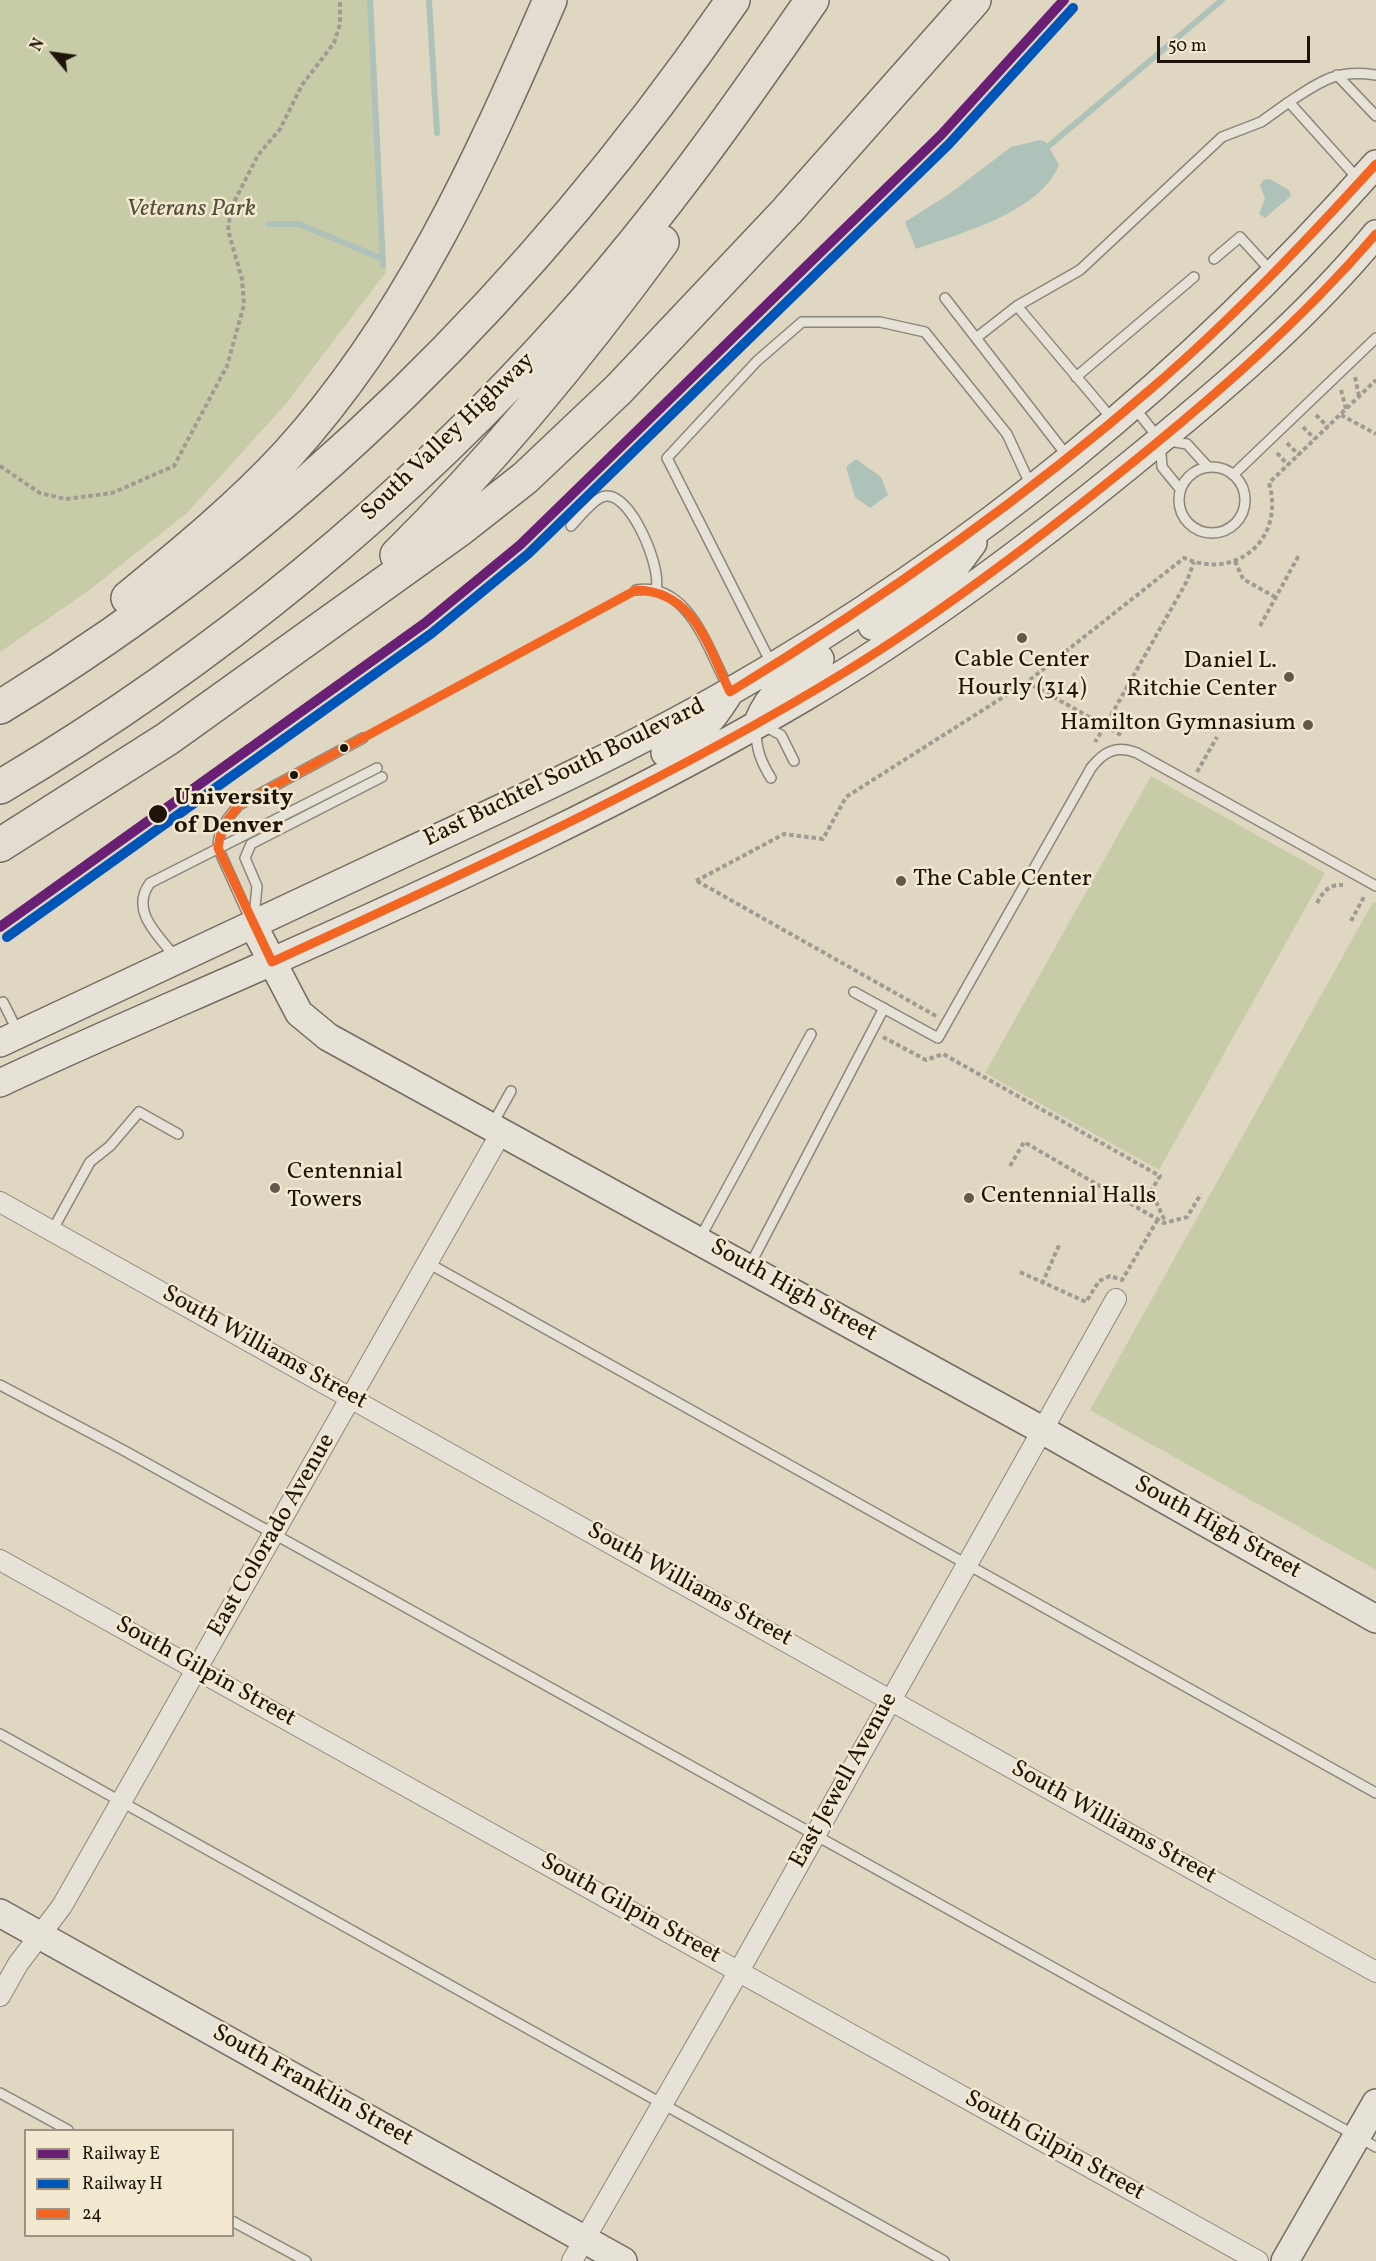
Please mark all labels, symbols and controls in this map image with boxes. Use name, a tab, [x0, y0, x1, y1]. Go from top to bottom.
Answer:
north arrow	[24, 24, 84, 84]
scale bar	[1160, 24, 1313, 62]
text: 50 m	[1168, 34, 1207, 59]
text: N	[26, 35, 51, 56]
park label: Veterans Park	[126, 197, 256, 225]
street label: South Valley Highway	[356, 348, 542, 528]
marker: Cable Center Hourly (314)	[1015, 631, 1029, 645]
place label: Cable Center Hourly (314)	[955, 648, 1089, 704]
place label: Daniel L. Ritchie Center	[1126, 649, 1277, 705]
marker: Daniel L. Ritchie Center	[1282, 670, 1296, 684]
street label: East Buchtel South Boulevard	[420, 693, 710, 855]
place label: Hamilton Gymnasium	[1060, 711, 1296, 739]
marker: Hamilton Gymnasium	[1301, 718, 1315, 732]
unlabelled marker	[338, 742, 350, 754]
unlabelled marker	[288, 769, 300, 781]
place label: University of Denver	[174, 786, 293, 842]
marker: University of Denver	[147, 803, 169, 825]
place label: The Cable Center	[913, 867, 1092, 895]
marker: The Cable Center	[894, 874, 908, 888]
place label: Centennial Towers	[287, 1160, 403, 1216]
marker: Centennial Towers	[268, 1181, 282, 1195]
place label: Centennial Halls	[981, 1184, 1156, 1212]
marker: Centennial Halls	[962, 1191, 976, 1205]
street label: South High Street	[704, 1234, 882, 1350]
street label: South Williams Street	[156, 1281, 372, 1417]
street label: East Colorado Avenue	[203, 1429, 343, 1643]
street label: South High Street	[1128, 1471, 1306, 1587]
street label: South Williams Street	[581, 1518, 797, 1654]
street label: South Gilpin Street	[110, 1611, 300, 1735]
street label: East Jewell Avenue	[785, 1688, 905, 1874]
street label: South Williams Street	[1005, 1756, 1221, 1892]
street label: South Gilpin Street	[535, 1848, 725, 1972]
street label: South Franklin Street	[206, 2020, 418, 2154]
street label: South Gilpin Street	[959, 2085, 1149, 2209]
legend	[24, 2129, 234, 2237]
text: Railway E	[82, 2142, 160, 2167]
text: Railway H	[82, 2172, 163, 2197]
text: 24	[82, 2202, 102, 2227]

